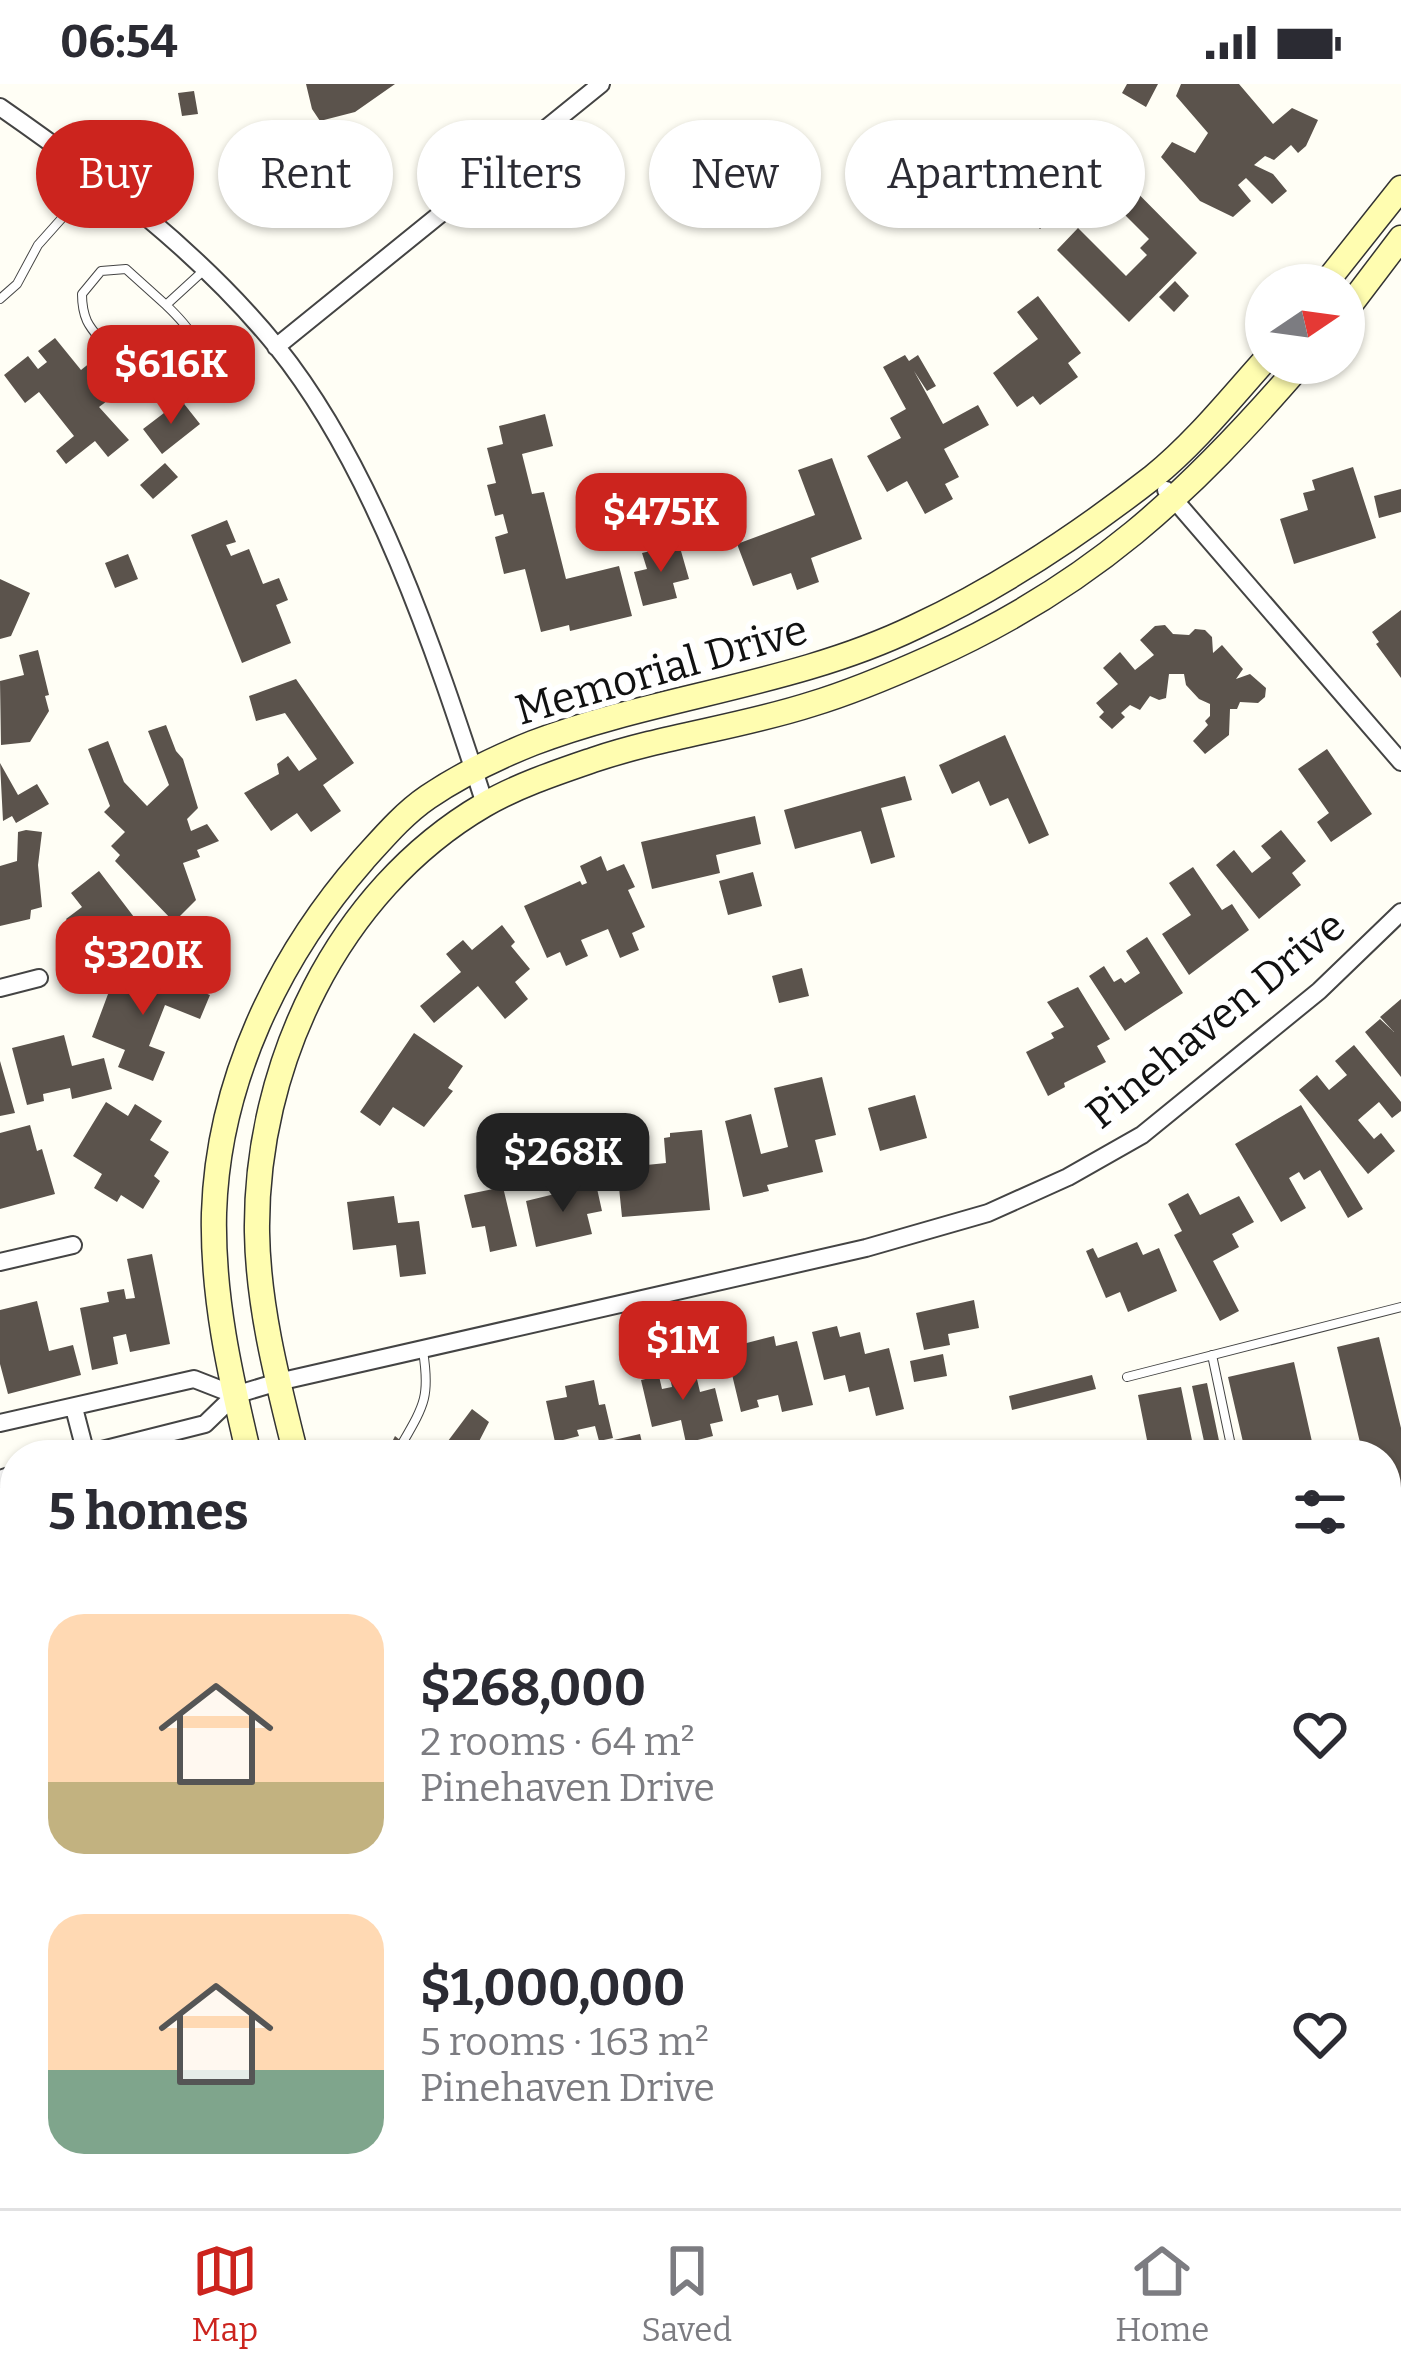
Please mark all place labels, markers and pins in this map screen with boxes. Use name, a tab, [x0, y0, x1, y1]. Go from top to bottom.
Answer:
pin: $616K	[87, 325, 255, 427]
pin: $475K	[577, 473, 745, 575]
pin: $320K	[59, 916, 227, 1018]
pin: $268K	[479, 1113, 647, 1215]
pin: $1M	[625, 1301, 741, 1403]

